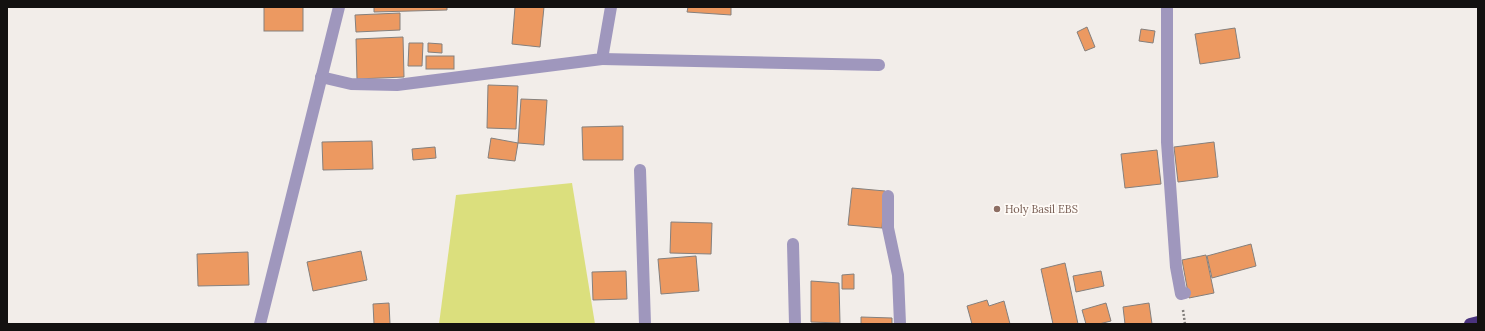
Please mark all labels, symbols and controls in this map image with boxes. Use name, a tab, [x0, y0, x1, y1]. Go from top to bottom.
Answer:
place label: Holy Basil EBS	[1005, 202, 1078, 216]
marker: Holy Basil EBS	[992, 204, 1002, 214]

